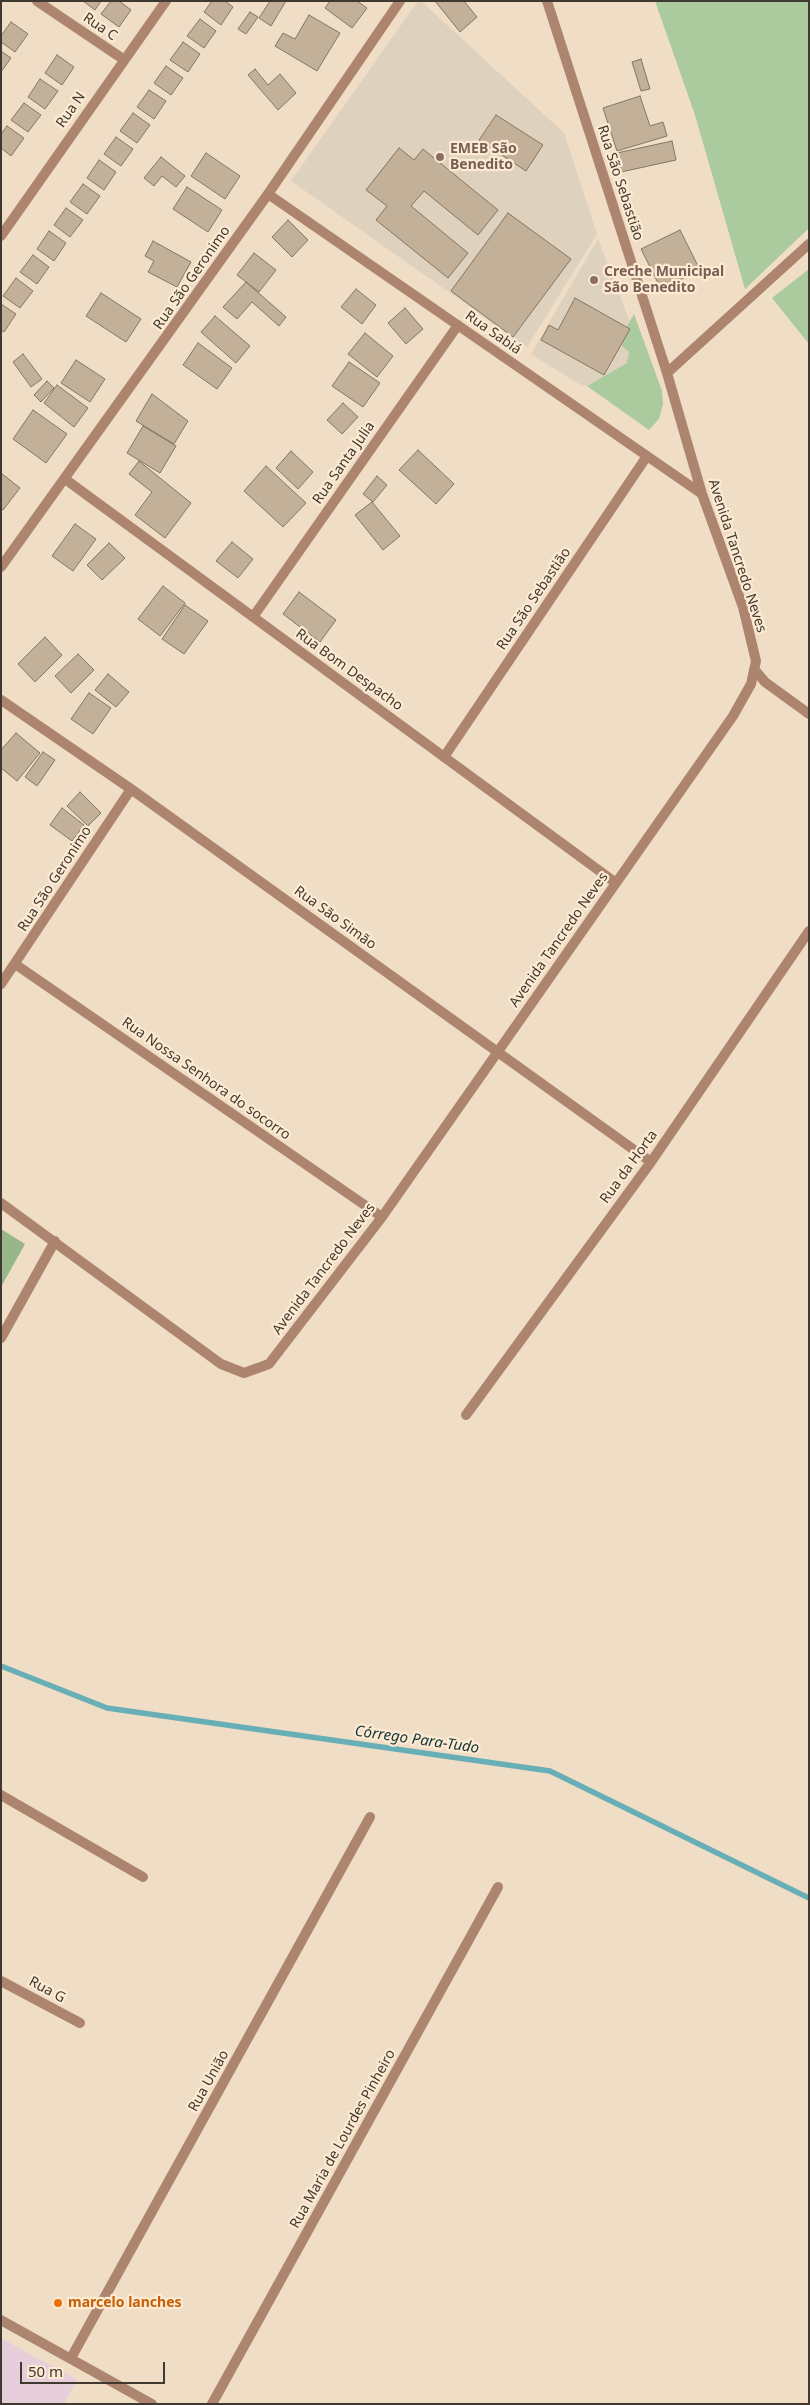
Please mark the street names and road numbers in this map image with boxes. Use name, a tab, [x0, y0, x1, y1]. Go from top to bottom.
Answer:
street label: Rua C	[80, 9, 120, 45]
street label: Rua N	[53, 89, 89, 131]
street label: Rua São Sebastião	[593, 123, 647, 243]
street label: Rua São Geronimo	[150, 223, 234, 333]
street label: Rua Sabiá	[462, 308, 524, 358]
street label: Rua Santa Julia	[309, 418, 379, 508]
street label: Avenida Tancredo Neves	[704, 477, 770, 635]
street label: Rua São Sebastião	[493, 544, 575, 654]
street label: Rua Bom Despacho	[292, 626, 406, 714]
street label: Rua São Geronimo	[15, 823, 95, 935]
street label: Avenida Tancredo Neves	[506, 870, 612, 1010]
street label: Rua São Simão	[291, 883, 379, 953]
street label: Rua Nossa Senhora do socorro	[118, 1014, 294, 1144]
street label: Rua da Horta	[597, 1127, 661, 1207]
street label: Avenida Tancredo Neves	[269, 1200, 379, 1338]
street label: Rua G	[26, 1973, 68, 2007]
street label: Rua União	[185, 2047, 233, 2115]
street label: Rua Maria de Lourdes Pinheiro	[287, 2047, 399, 2231]

